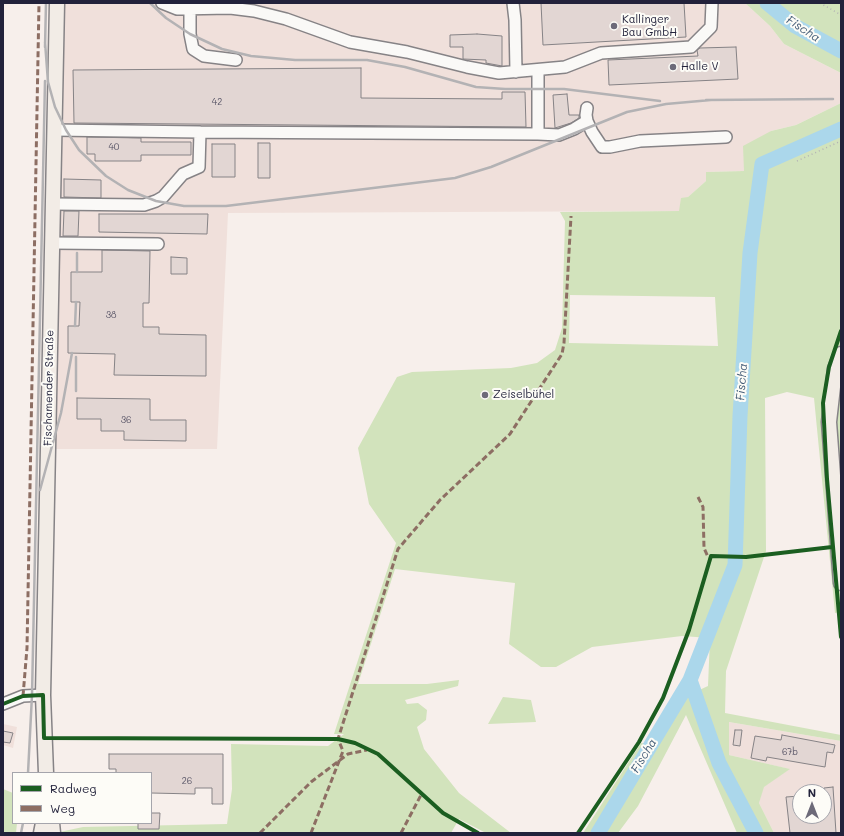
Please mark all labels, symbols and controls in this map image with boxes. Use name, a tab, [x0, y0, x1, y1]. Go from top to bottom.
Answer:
place label: Kallinger Bau GmbH	[622, 13, 677, 39]
water label: Fischa	[783, 13, 823, 45]
marker: Kallinger Bau GmbH	[609, 21, 619, 31]
place label: Halle V	[681, 60, 719, 74]
marker: Halle V	[668, 62, 678, 72]
house number: 42	[212, 97, 222, 107]
house number: 40	[109, 142, 119, 152]
house number: 38	[106, 310, 116, 320]
street label: Fischamender Straße	[41, 330, 57, 446]
water label: Fischa	[734, 363, 750, 401]
place label: Zeiselbühel	[493, 388, 554, 402]
marker: Zeiselbühel	[480, 390, 490, 400]
house number: 36	[121, 415, 131, 425]
water label: Fischa	[628, 736, 660, 776]
house number: 67b	[782, 747, 798, 757]
legend	[12, 772, 152, 824]
house number: 26	[182, 776, 192, 786]
text: Radweg	[50, 780, 96, 796]
north arrow	[792, 784, 832, 824]
text: N	[808, 785, 816, 800]
text: Weg	[50, 800, 75, 816]

